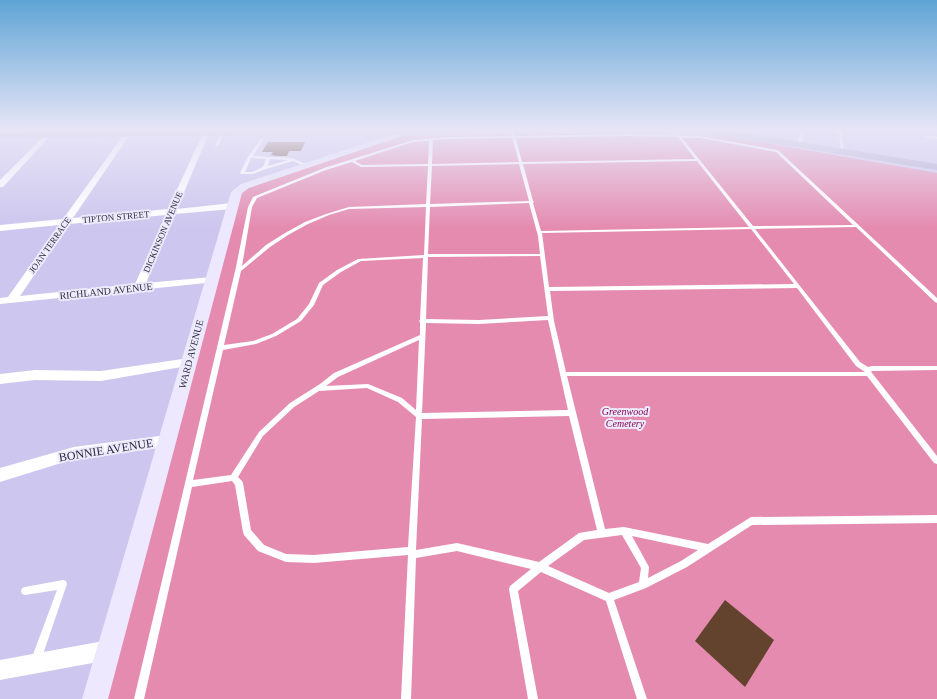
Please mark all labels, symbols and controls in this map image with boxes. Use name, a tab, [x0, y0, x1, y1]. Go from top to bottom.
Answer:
street label: DICKINSON AVENUE	[141, 190, 185, 274]
street label: TIPTON STREET	[82, 209, 150, 225]
street label: JOAN TERRACE	[27, 215, 73, 275]
street label: RICHLAND AVENUE	[59, 281, 153, 301]
street label: WARD AVENUE	[176, 318, 206, 390]
park label: Greenwood Cemetery	[602, 406, 649, 429]
street label: BONNIE AVENUE	[58, 436, 154, 464]

